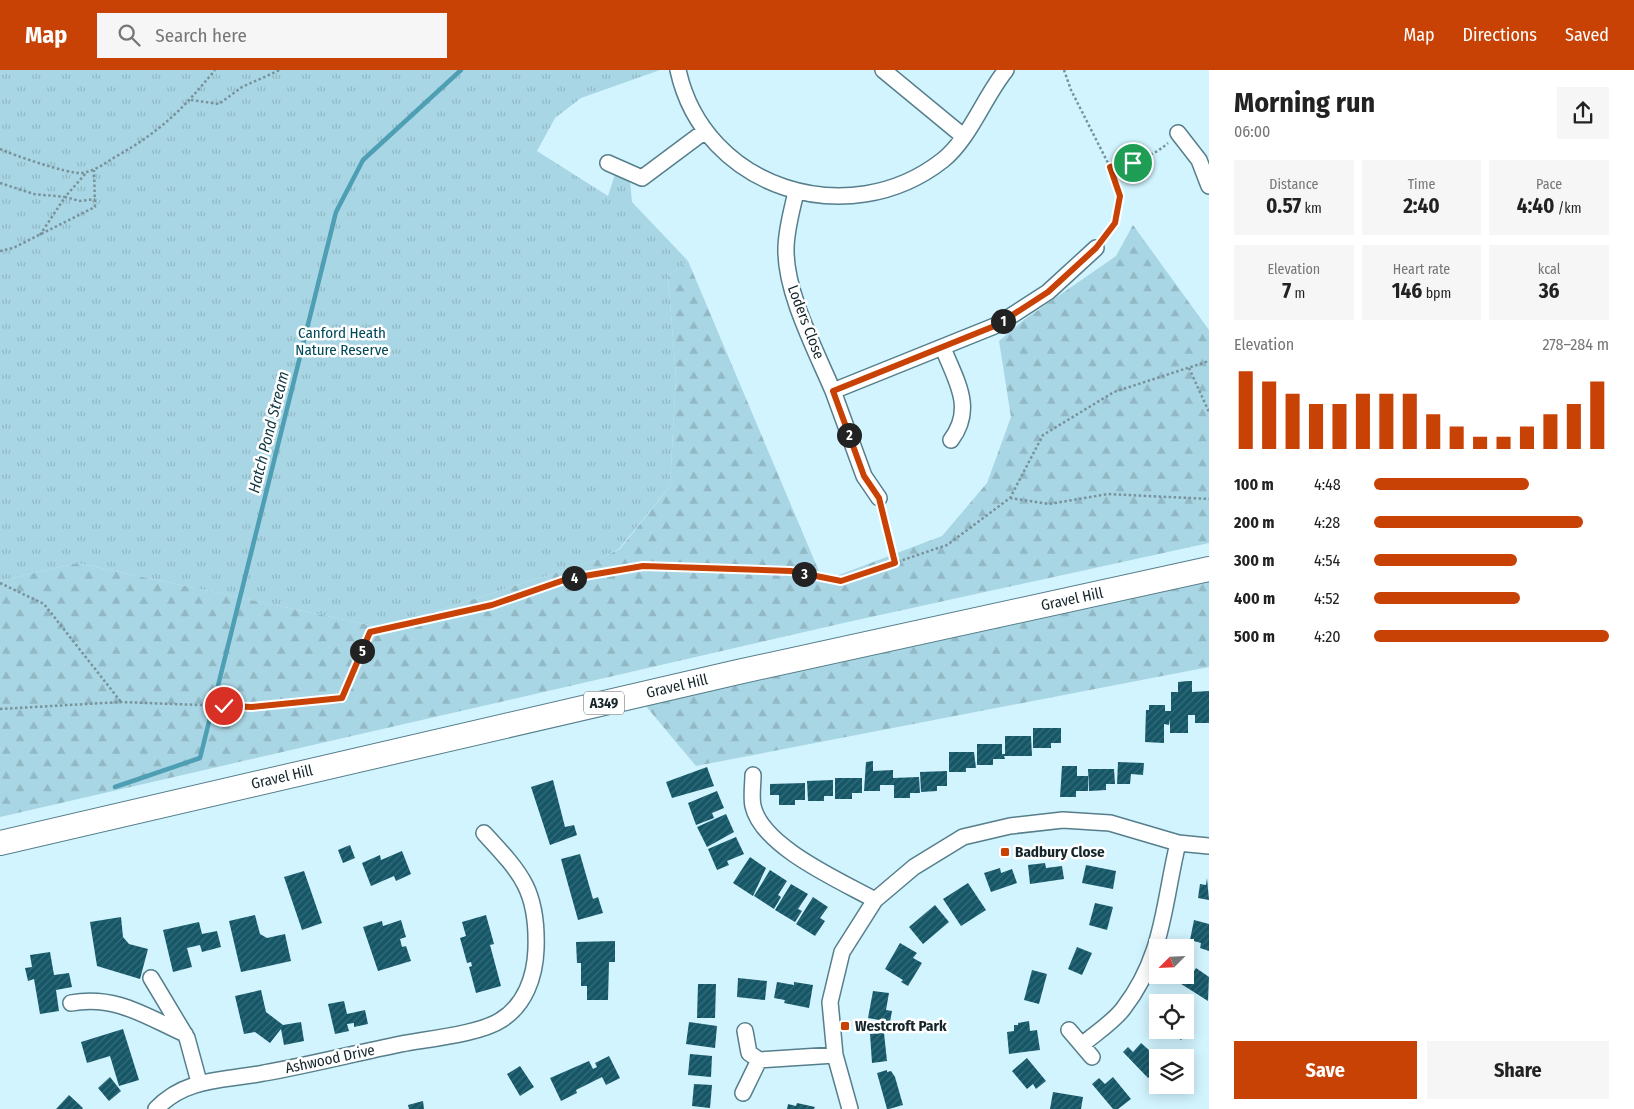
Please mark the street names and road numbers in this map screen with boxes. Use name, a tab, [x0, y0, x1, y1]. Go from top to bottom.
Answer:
street label: Loders Close	[784, 283, 828, 361]
street label: Gravel Hill	[1039, 584, 1105, 614]
street label: Gravel Hill	[644, 670, 710, 702]
road number: A349	[584, 692, 624, 714]
street label: Gravel Hill	[249, 761, 315, 793]
street label: Ashwood Drive	[284, 1041, 376, 1077]

